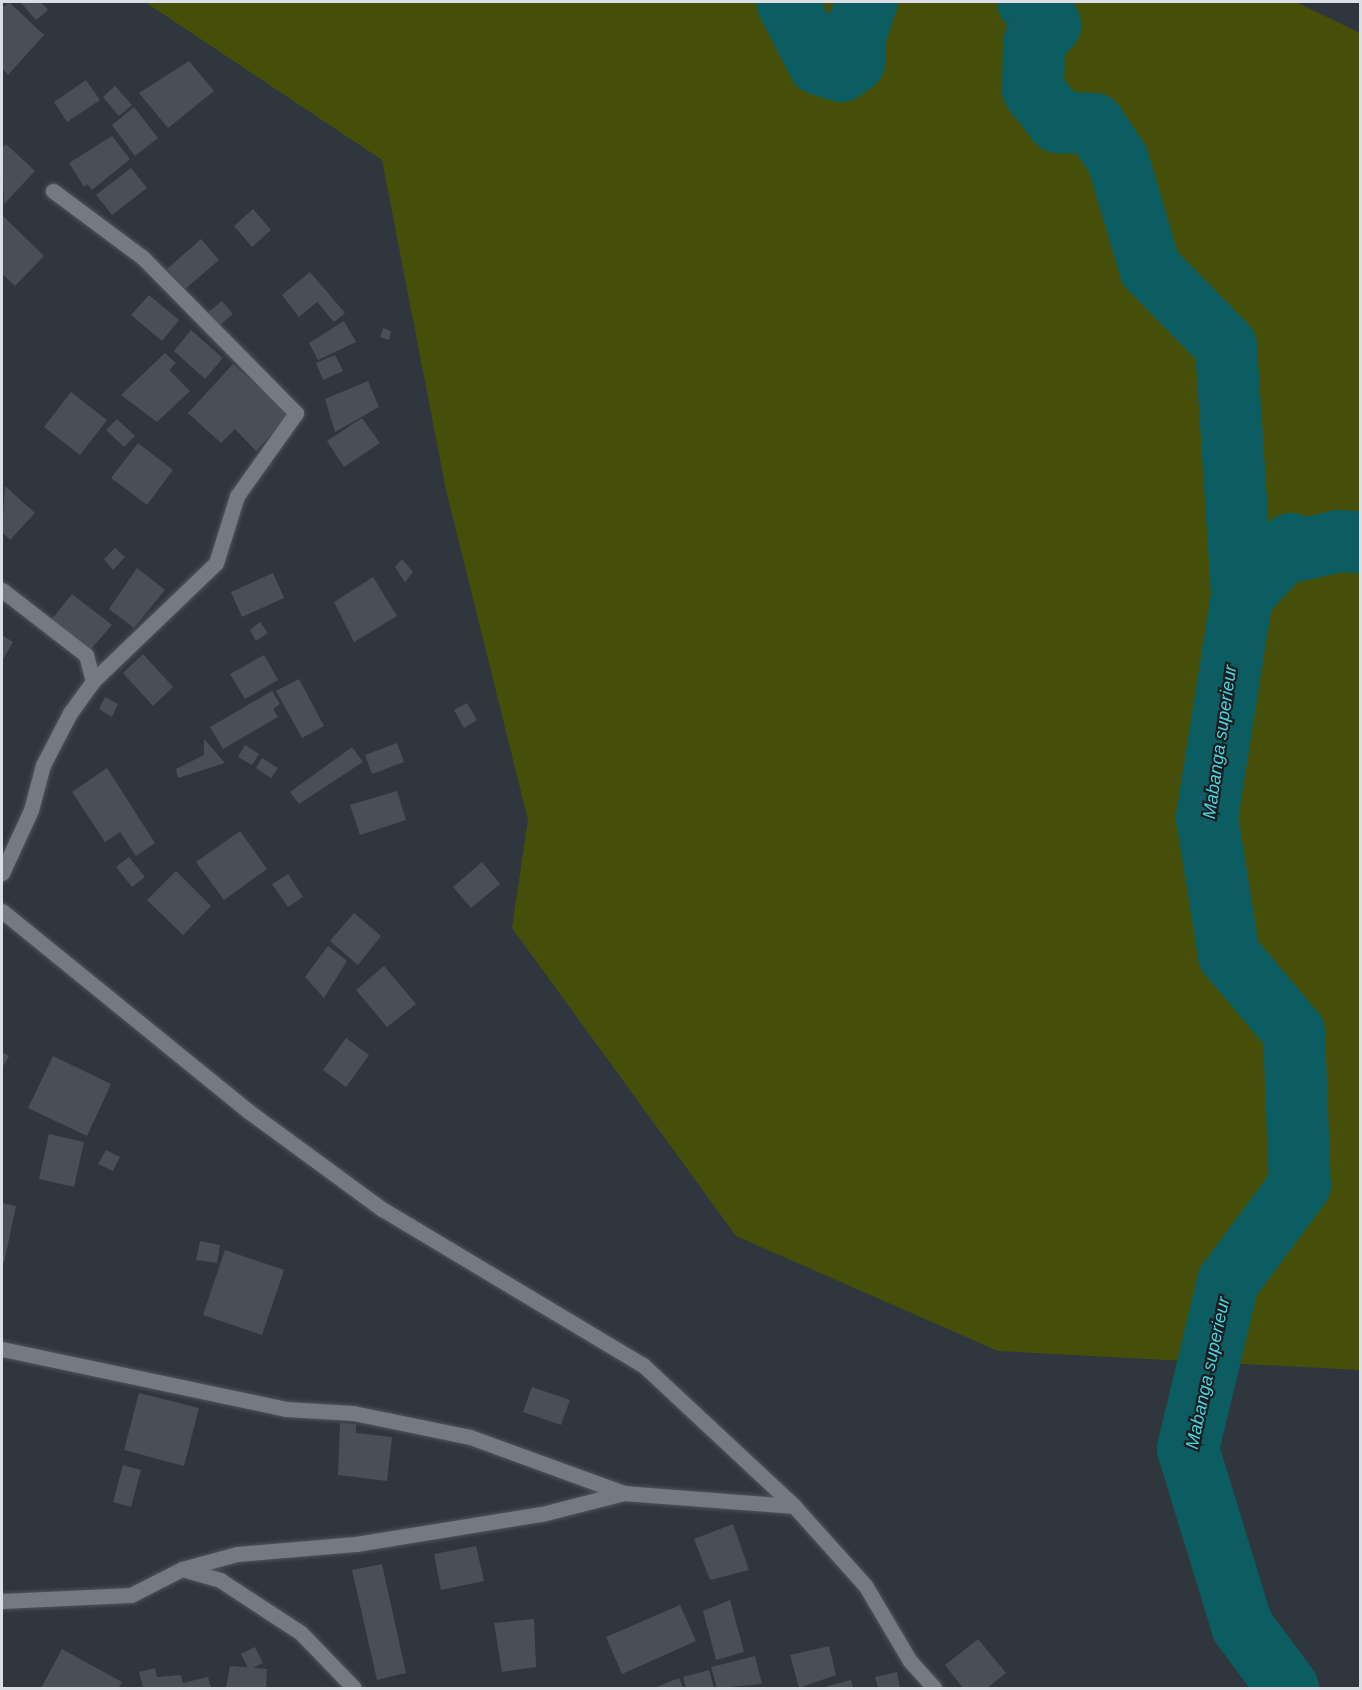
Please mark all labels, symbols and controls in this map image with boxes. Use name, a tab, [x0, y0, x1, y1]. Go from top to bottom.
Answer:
water label: Mabanga superieur	[1199, 664, 1241, 820]
water label: Mabanga superieur	[1181, 1295, 1235, 1451]

